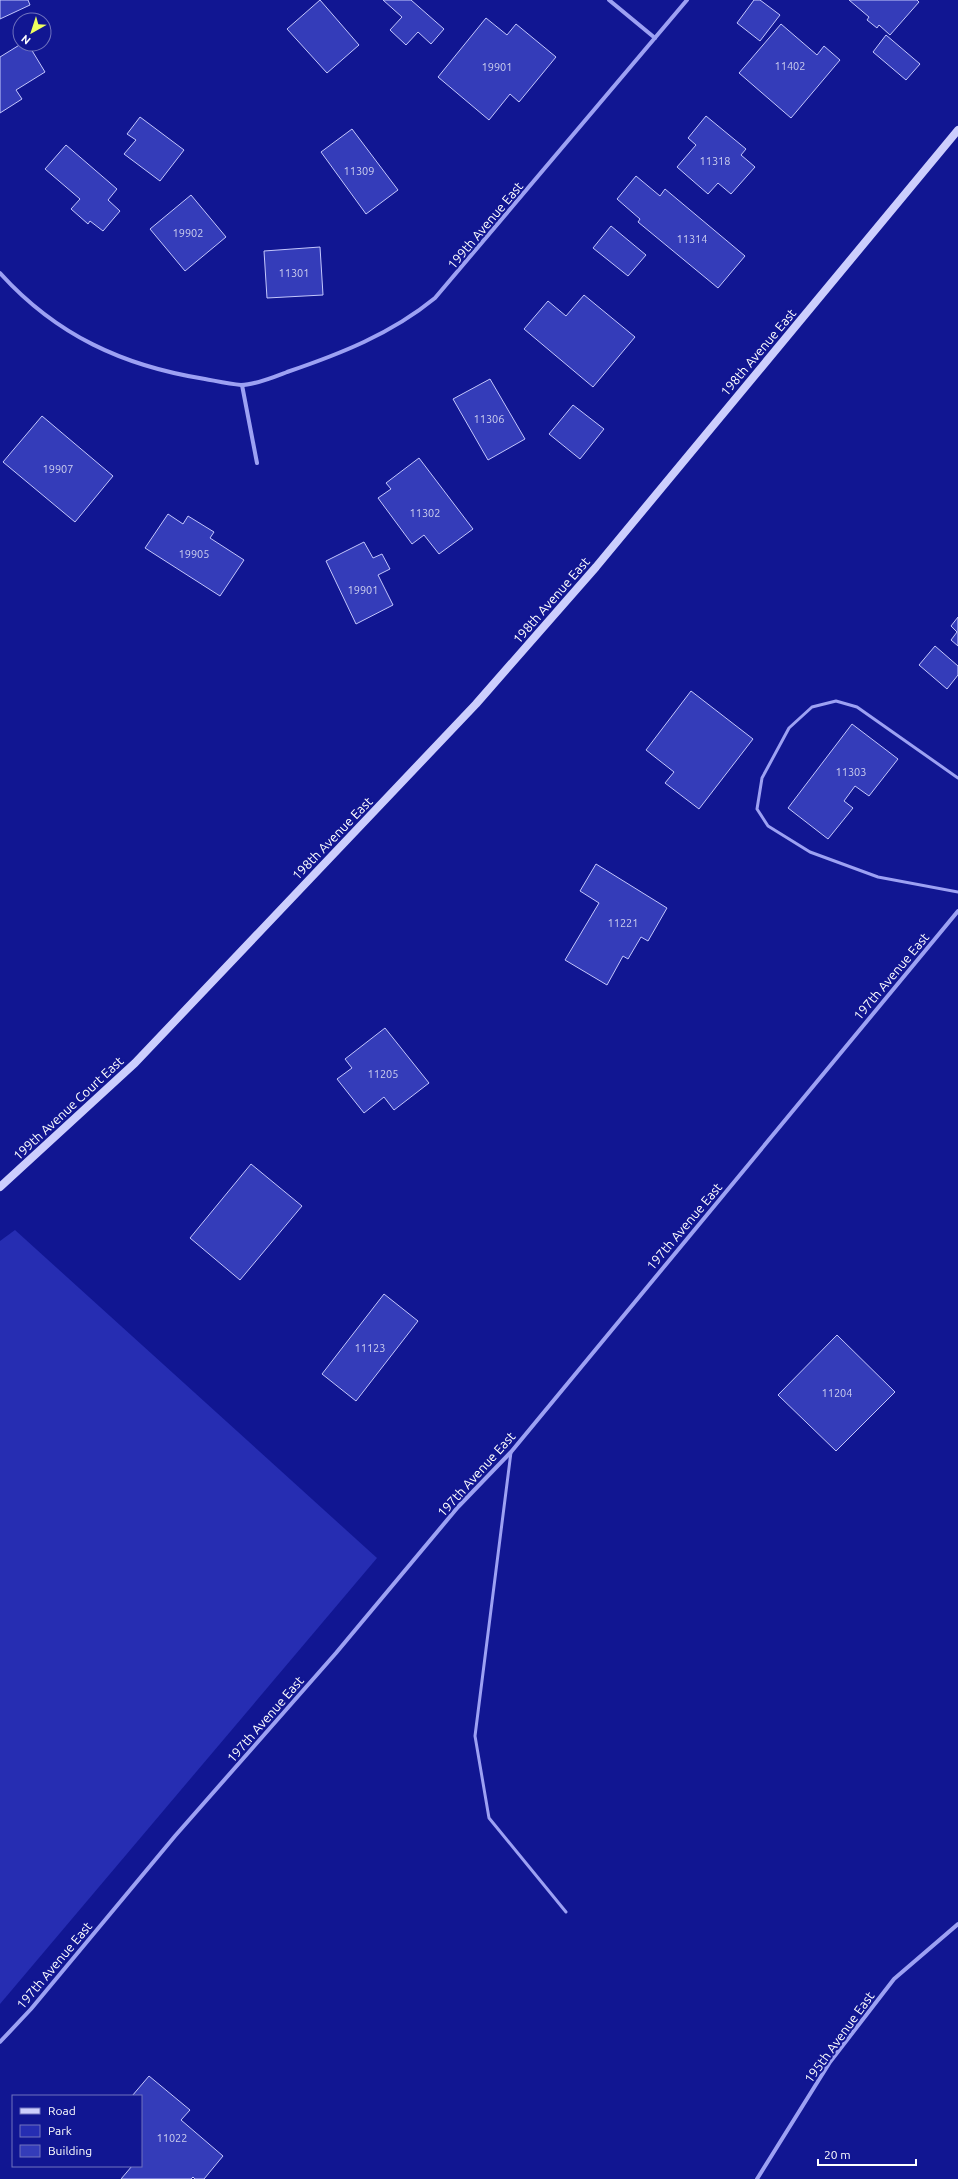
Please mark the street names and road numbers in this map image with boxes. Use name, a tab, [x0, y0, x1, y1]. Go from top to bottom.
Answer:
street label: 199th Avenue East	[445, 179, 525, 271]
street label: 198th Avenue East	[718, 306, 798, 398]
street label: 198th Avenue East	[510, 554, 592, 646]
street label: 198th Avenue East	[289, 794, 375, 882]
street label: 197th Avenue East	[851, 930, 931, 1022]
street label: 199th Avenue Court East	[10, 1053, 126, 1163]
street label: 197th Avenue East	[644, 1180, 724, 1272]
street label: 197th Avenue East	[434, 1429, 518, 1519]
street label: 197th Avenue East	[224, 1673, 306, 1765]
street label: 197th Avenue East	[14, 1919, 94, 2011]
street label: 195th Avenue East	[801, 1989, 877, 2085]

